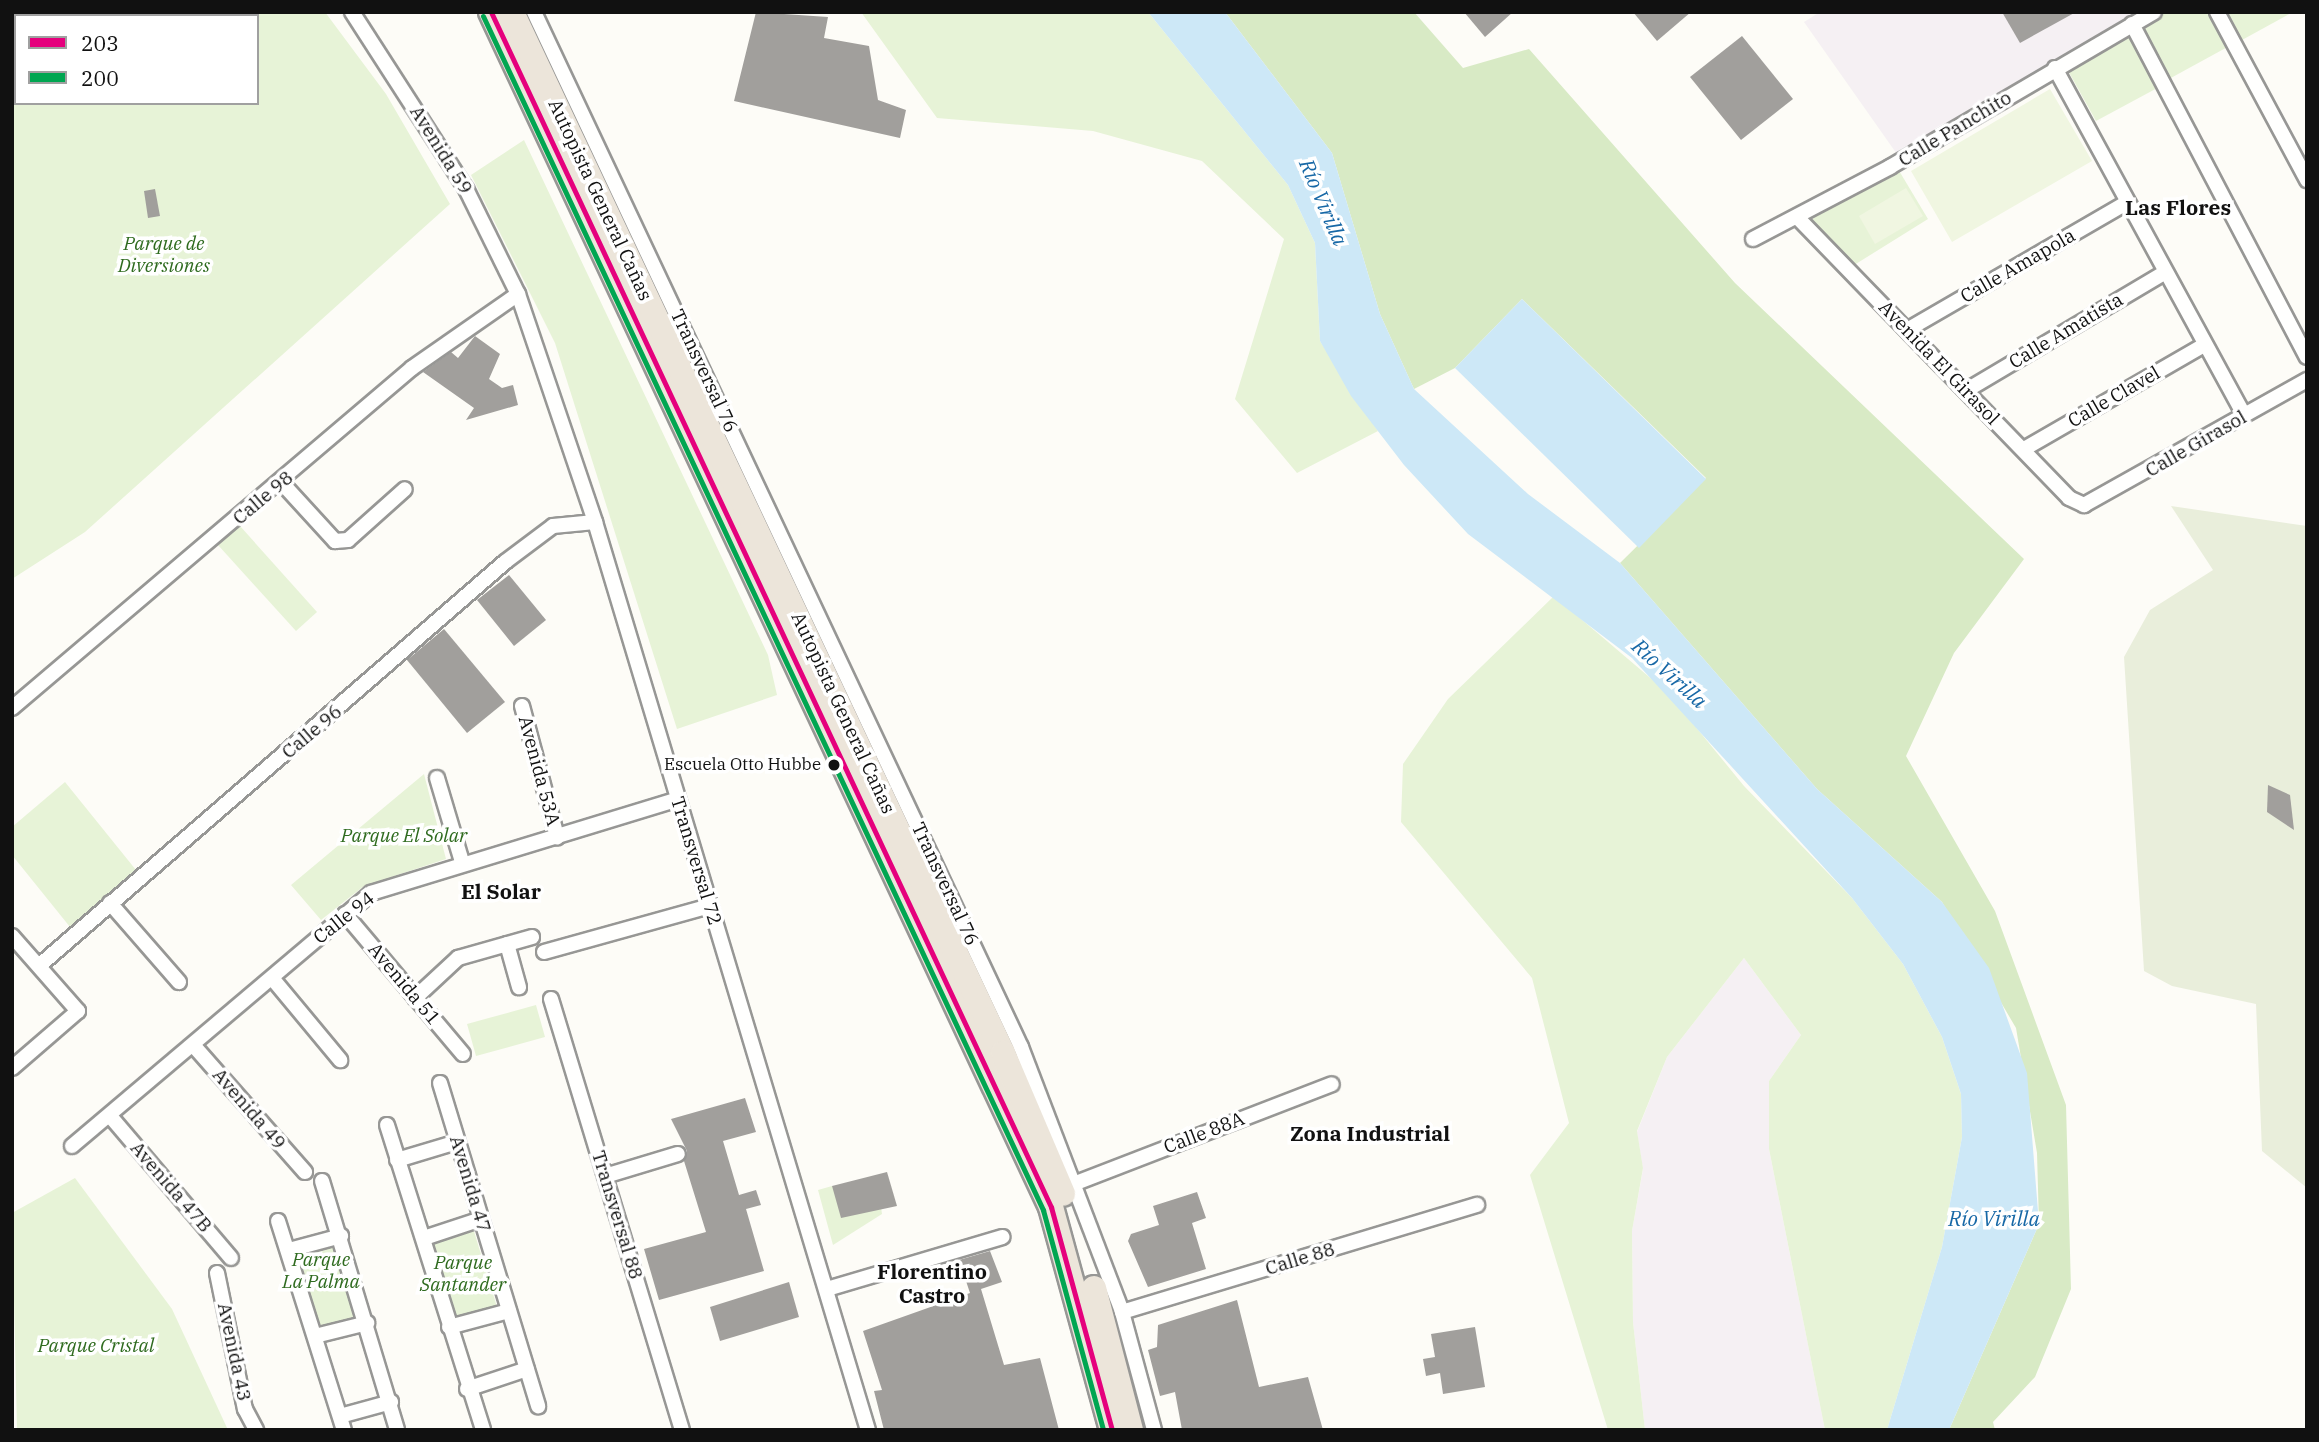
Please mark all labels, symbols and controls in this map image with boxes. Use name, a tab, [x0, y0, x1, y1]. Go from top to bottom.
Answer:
legend	[14, 14, 259, 105]
text: 203	[81, 29, 119, 57]
text: 200	[81, 64, 119, 92]
street label: Calle Panchito	[1894, 86, 2016, 172]
street label: Autopista General Cañas	[543, 96, 657, 304]
street label: Avenida 59	[405, 102, 477, 198]
water label: Río Virilla	[1294, 155, 1354, 249]
district label: Las Flores	[2125, 194, 2231, 220]
street label: Calle Amapola	[1957, 224, 2079, 308]
park label: Parque de Diversiones	[118, 233, 210, 277]
street label: Calle Amatista	[2005, 288, 2127, 374]
street label: Avenida El Girasol	[1874, 296, 2004, 430]
street label: Transversal 76	[666, 306, 742, 436]
street label: Calle Clavel	[2064, 362, 2164, 432]
street label: Calle Girasol	[2142, 406, 2250, 482]
street label: Calle 98	[228, 466, 298, 530]
street label: Autopista General Cañas	[786, 609, 900, 817]
water label: Río Virilla	[1627, 633, 1713, 713]
street label: Calle 96	[277, 700, 347, 764]
street label: Avenida 53A	[513, 713, 565, 829]
place label: Escuela Otto Hubbe	[664, 755, 821, 775]
marker: Escuela Otto Hubbe	[827, 758, 841, 772]
street label: Transversal 72	[666, 794, 726, 928]
street label: Transversal 76	[907, 819, 983, 949]
park label: Parque El Solar	[341, 825, 467, 847]
district label: El Solar	[461, 878, 541, 904]
street label: Calle 94	[309, 887, 379, 949]
street label: Avenida 51	[363, 938, 445, 1030]
street label: Avenida 49	[208, 1064, 290, 1154]
street label: Calle 88A	[1161, 1107, 1247, 1159]
district label: Zona Industrial	[1290, 1120, 1450, 1146]
street label: Avenida 47	[444, 1133, 496, 1235]
street label: Avenida 47B	[125, 1137, 217, 1237]
street label: Transversal 88	[587, 1148, 647, 1282]
water label: Río Virilla	[1948, 1205, 2040, 1231]
street label: Calle 88	[1263, 1238, 1337, 1280]
park label: Parque La Palma	[282, 1249, 360, 1293]
park label: Parque Santander	[420, 1252, 506, 1296]
district label: Florentino Castro	[877, 1258, 987, 1308]
street label: Avenida 43	[212, 1301, 256, 1403]
park label: Parque Cristal	[38, 1335, 154, 1357]

